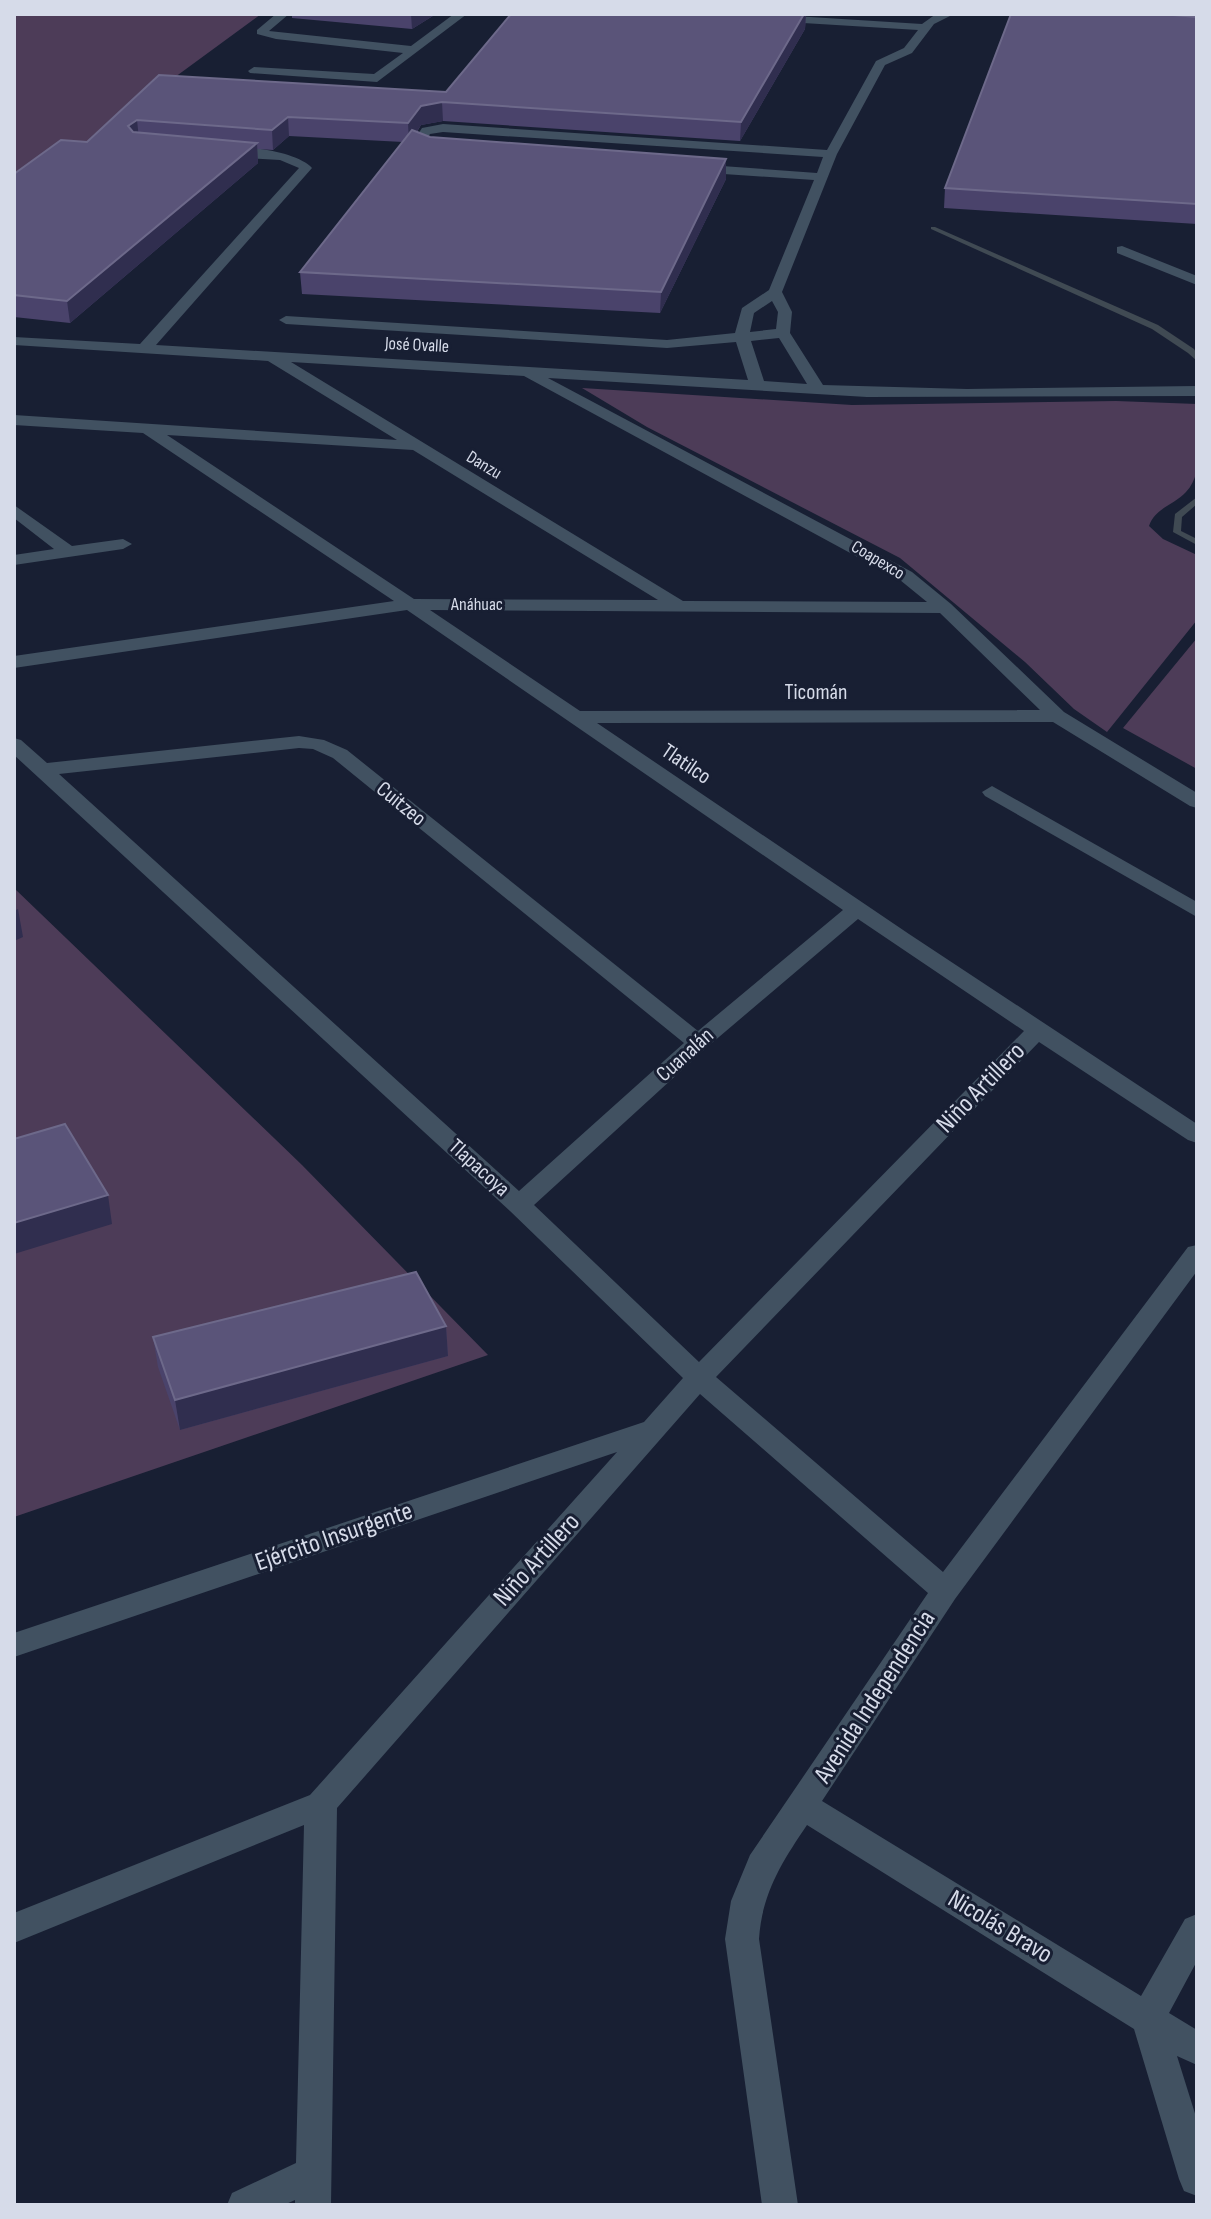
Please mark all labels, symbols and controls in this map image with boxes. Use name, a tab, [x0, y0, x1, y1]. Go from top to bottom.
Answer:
street label: José Ovalle	[383, 333, 450, 357]
street label: Danzu	[463, 446, 505, 484]
street label: Coapexco	[847, 536, 909, 584]
street label: Anáhuac	[450, 594, 503, 615]
street label: Ticomán	[785, 679, 847, 706]
street label: Tlatilco	[656, 738, 716, 790]
street label: Cuitzeo	[371, 776, 431, 832]
street label: Cuanalán	[651, 1022, 719, 1088]
street label: Niño Artillero	[930, 1036, 1032, 1140]
street label: Tlapacoya	[443, 1133, 515, 1203]
street label: Ejército Insurgente	[251, 1496, 417, 1578]
street label: Niño Artillero	[487, 1507, 587, 1613]
street label: Avenida Independencia	[807, 1605, 942, 1790]
street label: Nicolás Bravo	[942, 1884, 1058, 1970]

